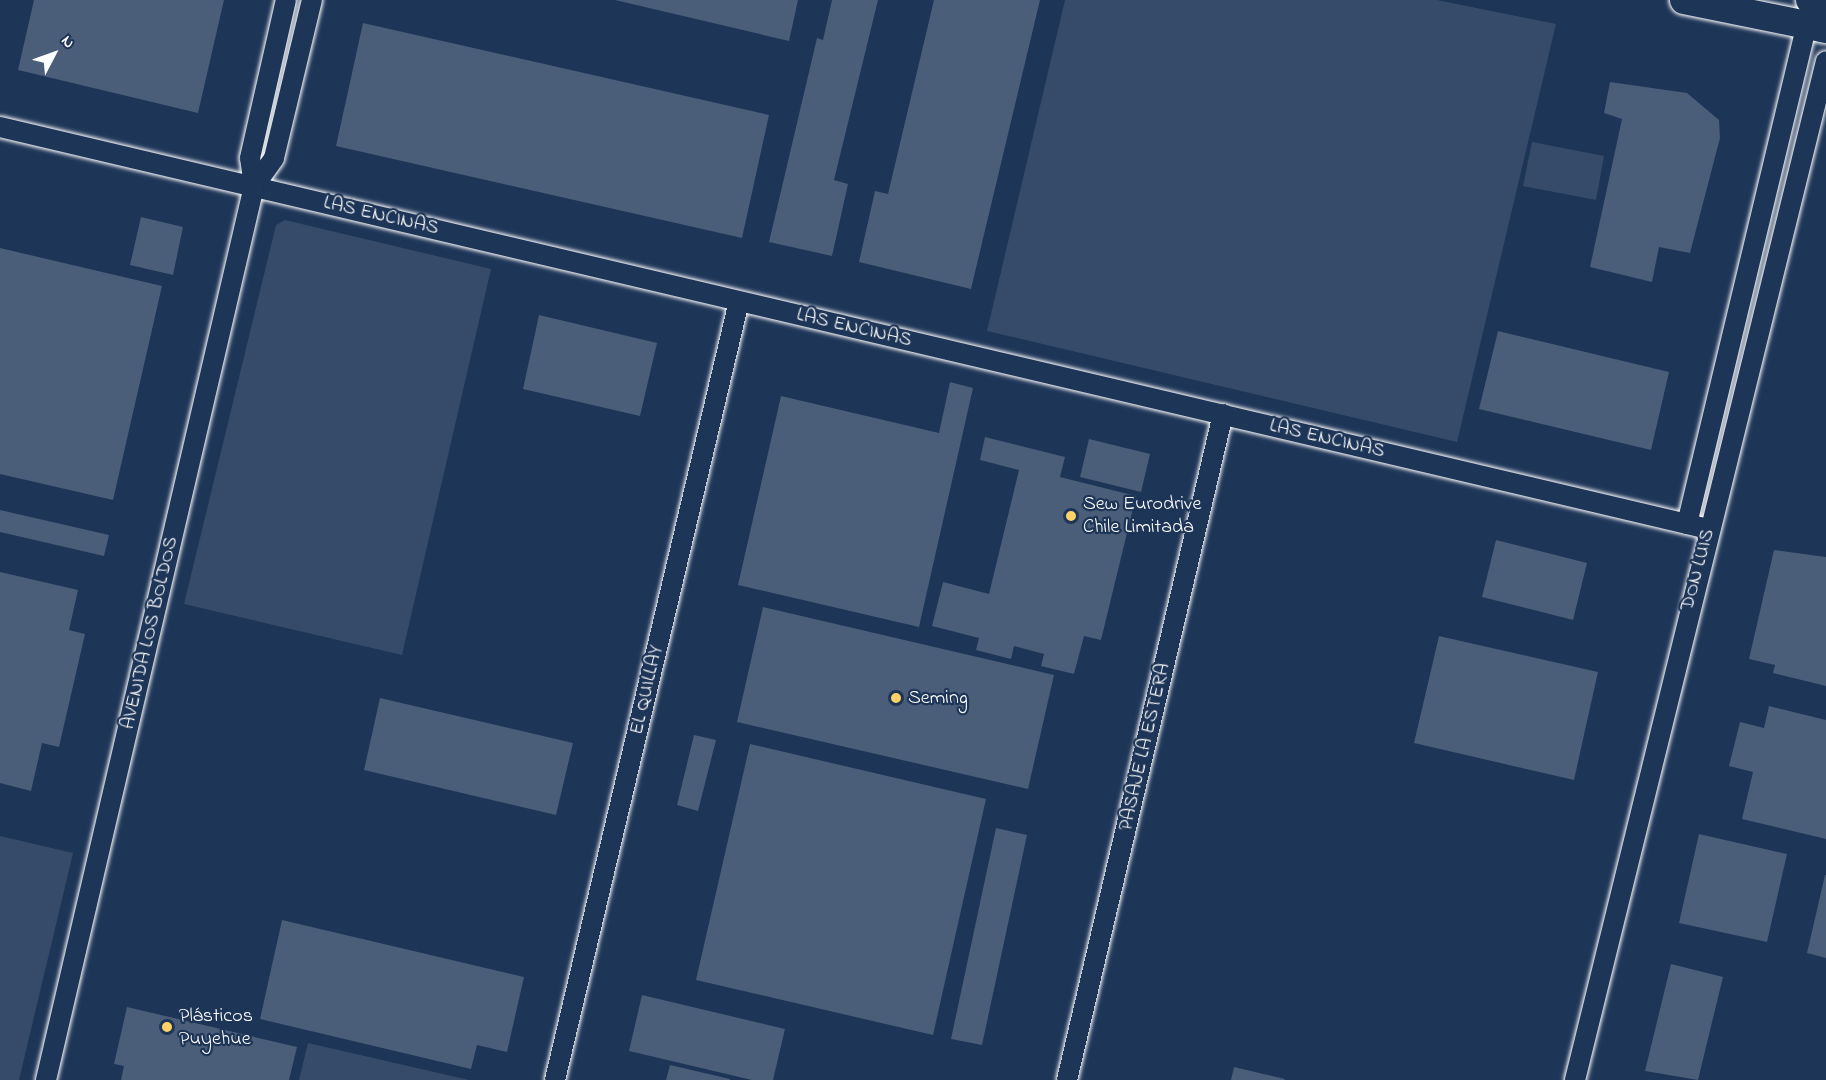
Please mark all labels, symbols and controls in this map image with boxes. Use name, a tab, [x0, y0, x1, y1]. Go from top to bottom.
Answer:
north arrow	[24, 24, 84, 84]
text: N	[55, 30, 80, 54]
street label: LAS ENCINAS	[321, 191, 441, 241]
street label: LAS ENCINAS	[794, 303, 914, 353]
street label: LAS ENCINAS	[1267, 414, 1387, 464]
place label: Sew Eurodrive Chile Limitada	[1083, 492, 1201, 539]
marker: Sew Eurodrive Chile Limitada	[1064, 509, 1078, 523]
street label: DON LUIS	[1676, 526, 1720, 614]
street label: AVENIDA LOS BOLDOS	[116, 534, 184, 732]
street label: EL QUILLAY	[625, 643, 669, 737]
street label: PASAJE LA ESTERA	[1114, 661, 1176, 833]
place label: Seming	[908, 686, 968, 710]
marker: Seming	[889, 691, 903, 705]
place label: Plásticos Puyehue	[179, 1004, 253, 1051]
marker: Plásticos Puyehue	[160, 1020, 174, 1034]

